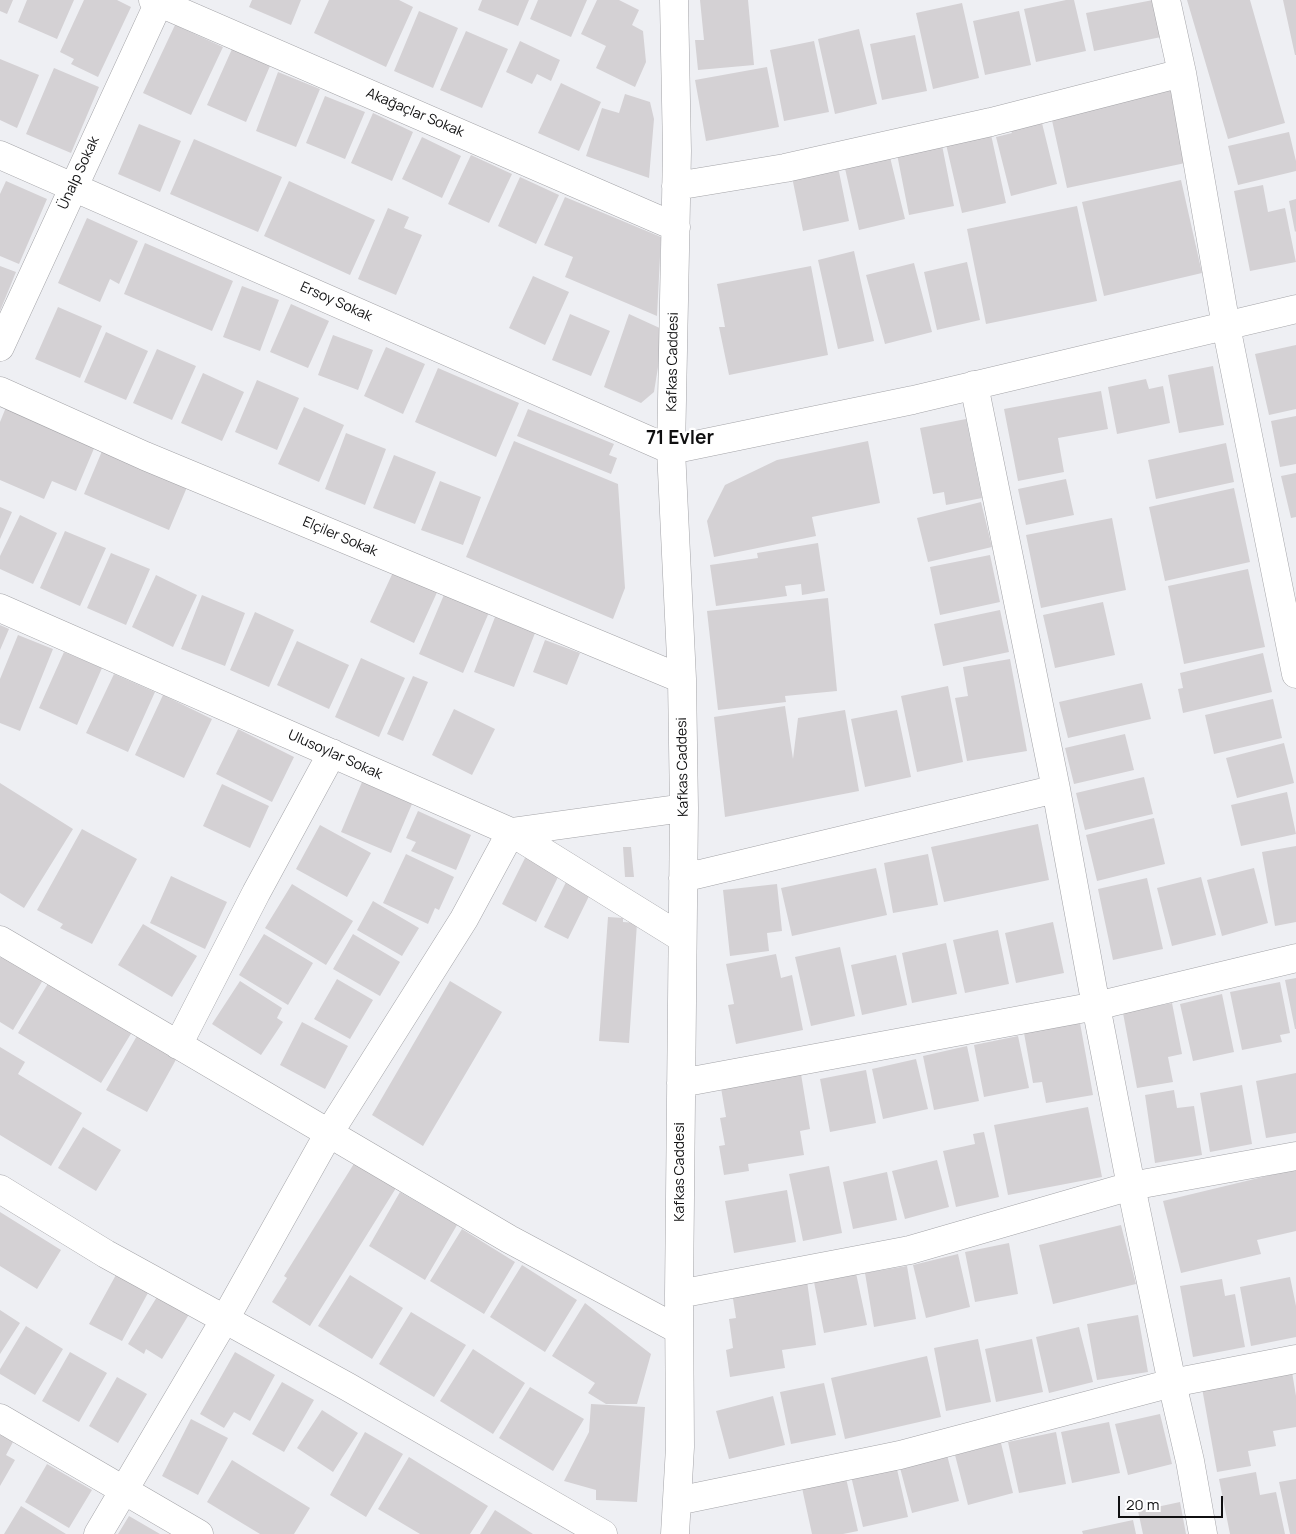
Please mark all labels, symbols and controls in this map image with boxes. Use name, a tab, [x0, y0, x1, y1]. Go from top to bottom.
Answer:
street label: Akağaçlar Sokak	[364, 85, 466, 141]
street label: Ünalp Sokak	[55, 134, 103, 212]
street label: Ersoy Sokak	[297, 279, 375, 325]
street label: Kafkas Caddesi	[664, 312, 682, 412]
district label: 71 Evler	[646, 428, 714, 450]
street label: Elçiler Sokak	[300, 514, 380, 560]
street label: Kafkas Caddesi	[674, 717, 692, 817]
street label: Ulusoylar Sokak	[285, 727, 385, 783]
street label: Kafkas Caddesi	[672, 1122, 688, 1222]
scale bar	[1121, 1486, 1226, 1518]
text: 20 m	[1126, 1494, 1159, 1515]

